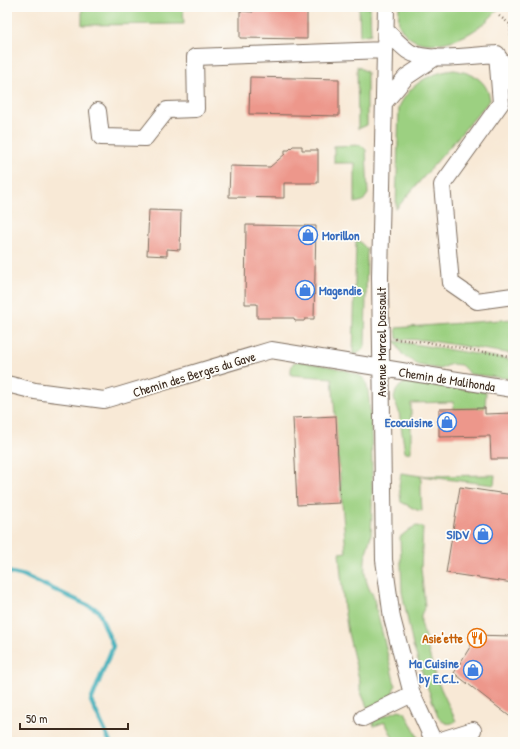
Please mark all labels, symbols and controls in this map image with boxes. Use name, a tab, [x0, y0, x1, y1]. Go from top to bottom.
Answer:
shop icon: Morillon	[297, 224, 319, 246]
place label: Morillon	[322, 226, 360, 244]
shop icon: Magendie	[294, 279, 316, 301]
place label: Magendie	[319, 281, 363, 300]
street label: Avenue Marcel Dassault	[372, 286, 390, 397]
street label: Chemin des Berges du Gave	[130, 347, 258, 401]
street label: Chemin de Malihonda	[397, 362, 497, 396]
shop icon: Ecocuisine	[436, 411, 458, 433]
place label: Ecocuisine	[385, 413, 434, 431]
shop icon: SIDV	[472, 523, 494, 545]
place label: SIDV	[446, 525, 470, 543]
restaurant icon: Asie'ette	[466, 627, 488, 649]
place label: Asie'ette	[422, 629, 464, 647]
place label: Ma Cuisine by E.C.L.	[409, 654, 460, 688]
shop icon: Ma Cuisine by E.C.L.	[462, 659, 484, 681]
scale bar	[20, 705, 128, 731]
text: 50 m	[26, 710, 47, 727]

